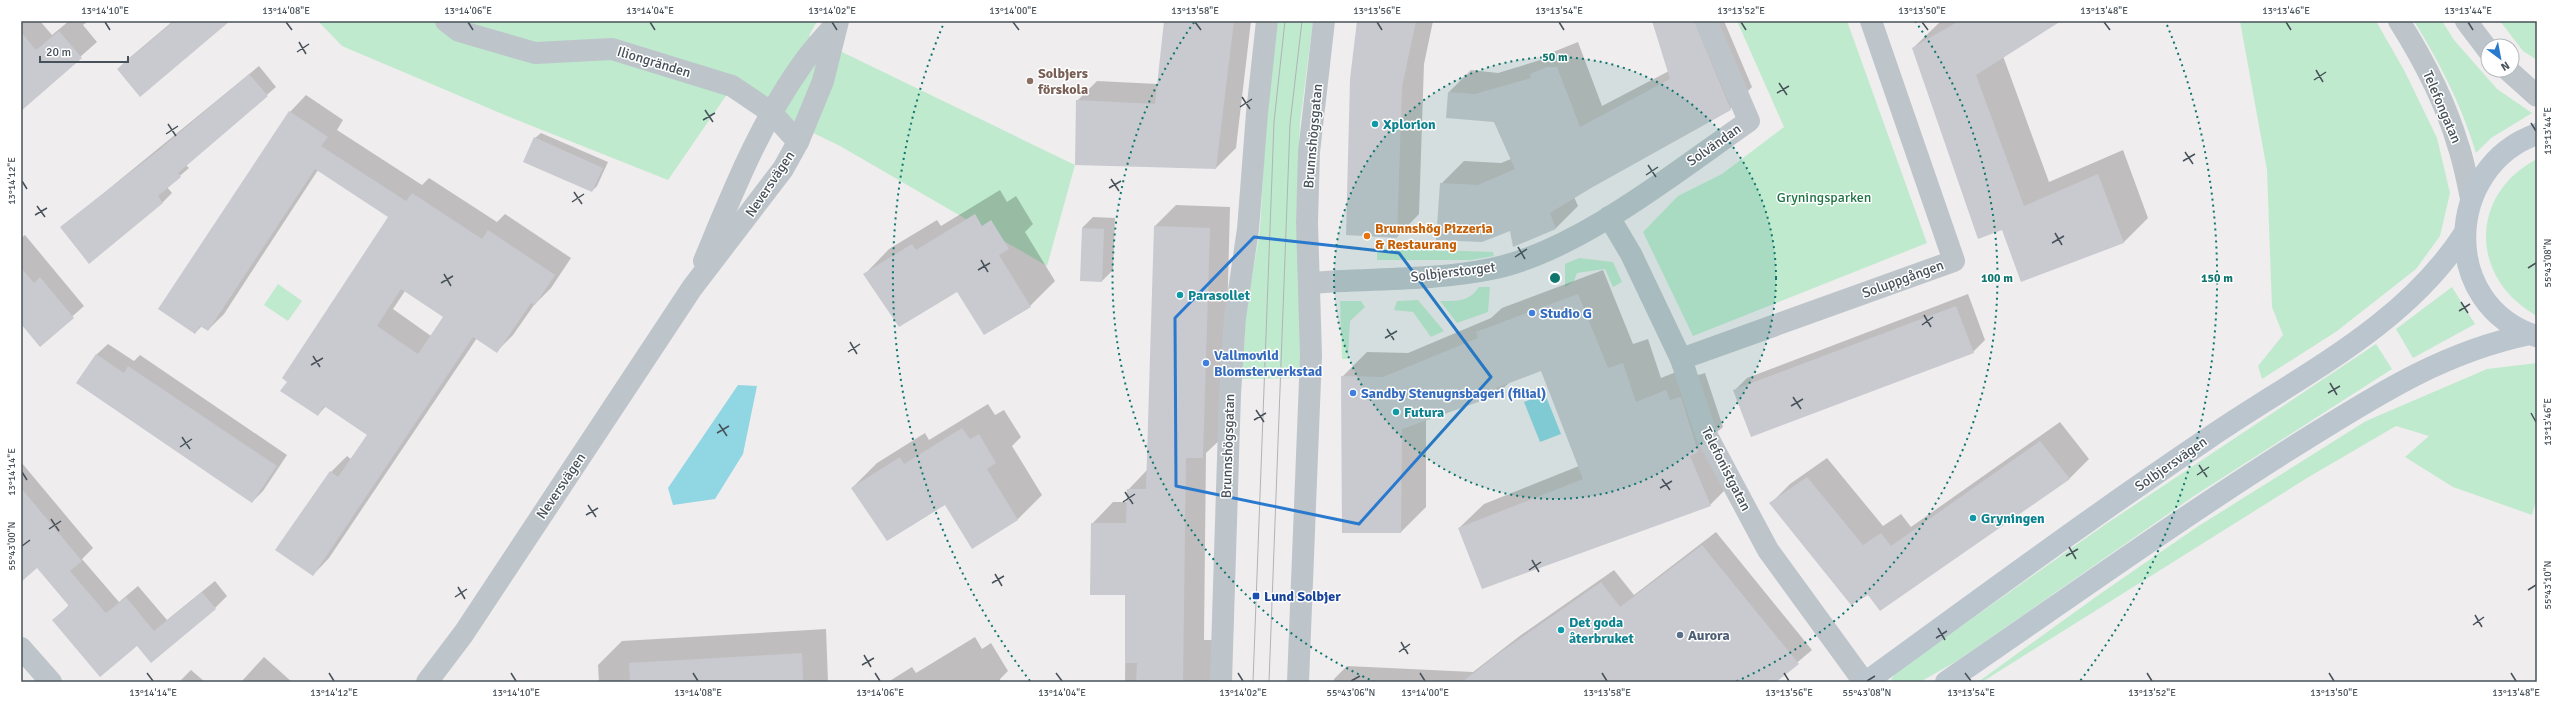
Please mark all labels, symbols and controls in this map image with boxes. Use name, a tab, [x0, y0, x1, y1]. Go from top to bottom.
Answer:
text: 13°14'10"E	[81, 5, 129, 17]
text: 13°14'08"E	[262, 5, 310, 17]
text: 13°14'06"E	[444, 5, 492, 17]
text: 13°14'04"E	[626, 5, 674, 17]
text: 13°14'02"E	[808, 5, 856, 17]
text: 13°14'00"E	[989, 5, 1037, 17]
text: 13°13'58"E	[1171, 5, 1219, 17]
text: 13°13'56"E	[1353, 5, 1401, 17]
text: 13°13'54"E	[1535, 5, 1583, 17]
text: 13°13'52"E	[1717, 5, 1765, 17]
text: 13°13'50"E	[1898, 5, 1946, 17]
text: 13°13'48"E	[2080, 5, 2128, 17]
text: 13°13'46"E	[2262, 5, 2310, 17]
text: 13°13'44"E	[2444, 5, 2492, 17]
scale bar	[40, 38, 128, 64]
north arrow	[2480, 38, 2520, 78]
street label: Iliongränden	[615, 43, 693, 81]
text: 20 m	[46, 45, 71, 60]
text: 50 m	[1542, 50, 1568, 65]
text: N	[2498, 59, 2512, 74]
place label: Solbjers förskola	[1037, 65, 1088, 98]
street label: Telefongatan	[2419, 68, 2465, 146]
marker: Solbjers förskola	[1025, 76, 1035, 86]
street label: Brunnshögsgatan	[1300, 83, 1326, 189]
text: 13°13'44"E	[2542, 107, 2554, 155]
place label: Xplorion	[1383, 116, 1436, 133]
marker: Xplorion	[1370, 119, 1380, 129]
street label: Solvändan	[1684, 120, 1744, 170]
street label: Neversvägen	[742, 148, 798, 220]
text: 13°14'12"E	[6, 157, 18, 205]
park label: Gryningsparken	[1777, 189, 1871, 206]
place label: Brunnshög Pizzeria & Restaurang	[1375, 220, 1493, 253]
marker: Brunnshög Pizzeria & Restaurang	[1362, 231, 1372, 241]
text: 55°43'08"N	[2542, 239, 2554, 287]
street label: Soluppgången	[1860, 256, 1946, 302]
street label: Solbjerstorget	[1410, 258, 1496, 286]
centre of rings	[1548, 271, 1562, 285]
text: 100 m	[1981, 271, 2013, 286]
text: 150 m	[2201, 271, 2233, 286]
place label: Parasollet	[1188, 287, 1251, 304]
marker: Parasollet	[1175, 290, 1185, 300]
place label: Studio G	[1540, 305, 1592, 322]
marker: Studio G	[1527, 308, 1537, 318]
place label: Vallmovild Blomsterverkstad	[1214, 347, 1323, 380]
marker: Vallmovild Blomsterverkstad	[1201, 358, 1211, 368]
place label: Sandby Stenugnsbageri (filial)	[1361, 385, 1546, 402]
marker: Sandby Stenugnsbageri (filial)	[1348, 388, 1358, 398]
street label: Brunnshögsgatan	[1218, 393, 1238, 499]
text: 13°13'46"E	[2542, 398, 2554, 446]
place label: Futura	[1404, 404, 1444, 421]
marker: Futura	[1391, 407, 1401, 417]
street label: Telefonistgatan	[1698, 424, 1754, 514]
street label: Solbjersvägen	[2132, 433, 2210, 495]
text: 13°14'14"E	[6, 448, 18, 496]
street label: Neversvägen	[533, 450, 589, 522]
place label: Gryningen	[1981, 510, 2045, 527]
marker: Gryningen	[1968, 513, 1978, 523]
text: 55°43'00"N	[6, 522, 18, 570]
text: 55°43'10"N	[2542, 561, 2554, 609]
place label: Lund Solbjer	[1264, 588, 1341, 605]
marker: Lund Solbjer	[1251, 591, 1261, 601]
place label: Det goda återbruket	[1569, 614, 1634, 647]
marker: Det goda återbruket	[1556, 625, 1566, 635]
place label: Aurora	[1688, 627, 1730, 644]
marker: Aurora	[1675, 630, 1685, 640]
text: 13°14'14"E	[129, 687, 177, 699]
text: 13°14'12"E	[310, 687, 358, 699]
text: 13°14'10"E	[492, 687, 540, 699]
text: 13°14'08"E	[674, 687, 722, 699]
text: 13°14'06"E	[856, 687, 904, 699]
text: 13°14'04"E	[1038, 687, 1086, 699]
text: 13°14'02"E	[1219, 687, 1267, 699]
text: 55°43'06"N	[1327, 687, 1375, 699]
text: 13°14'00"E	[1401, 687, 1449, 699]
text: 13°13'58"E	[1583, 687, 1631, 699]
text: 13°13'56"E	[1765, 687, 1813, 699]
text: 55°43'08"N	[1843, 687, 1891, 699]
text: 13°13'54"E	[1947, 687, 1995, 699]
text: 13°13'52"E	[2128, 687, 2176, 699]
text: 13°13'50"E	[2310, 687, 2358, 699]
text: 13°13'48"E	[2492, 687, 2540, 699]

